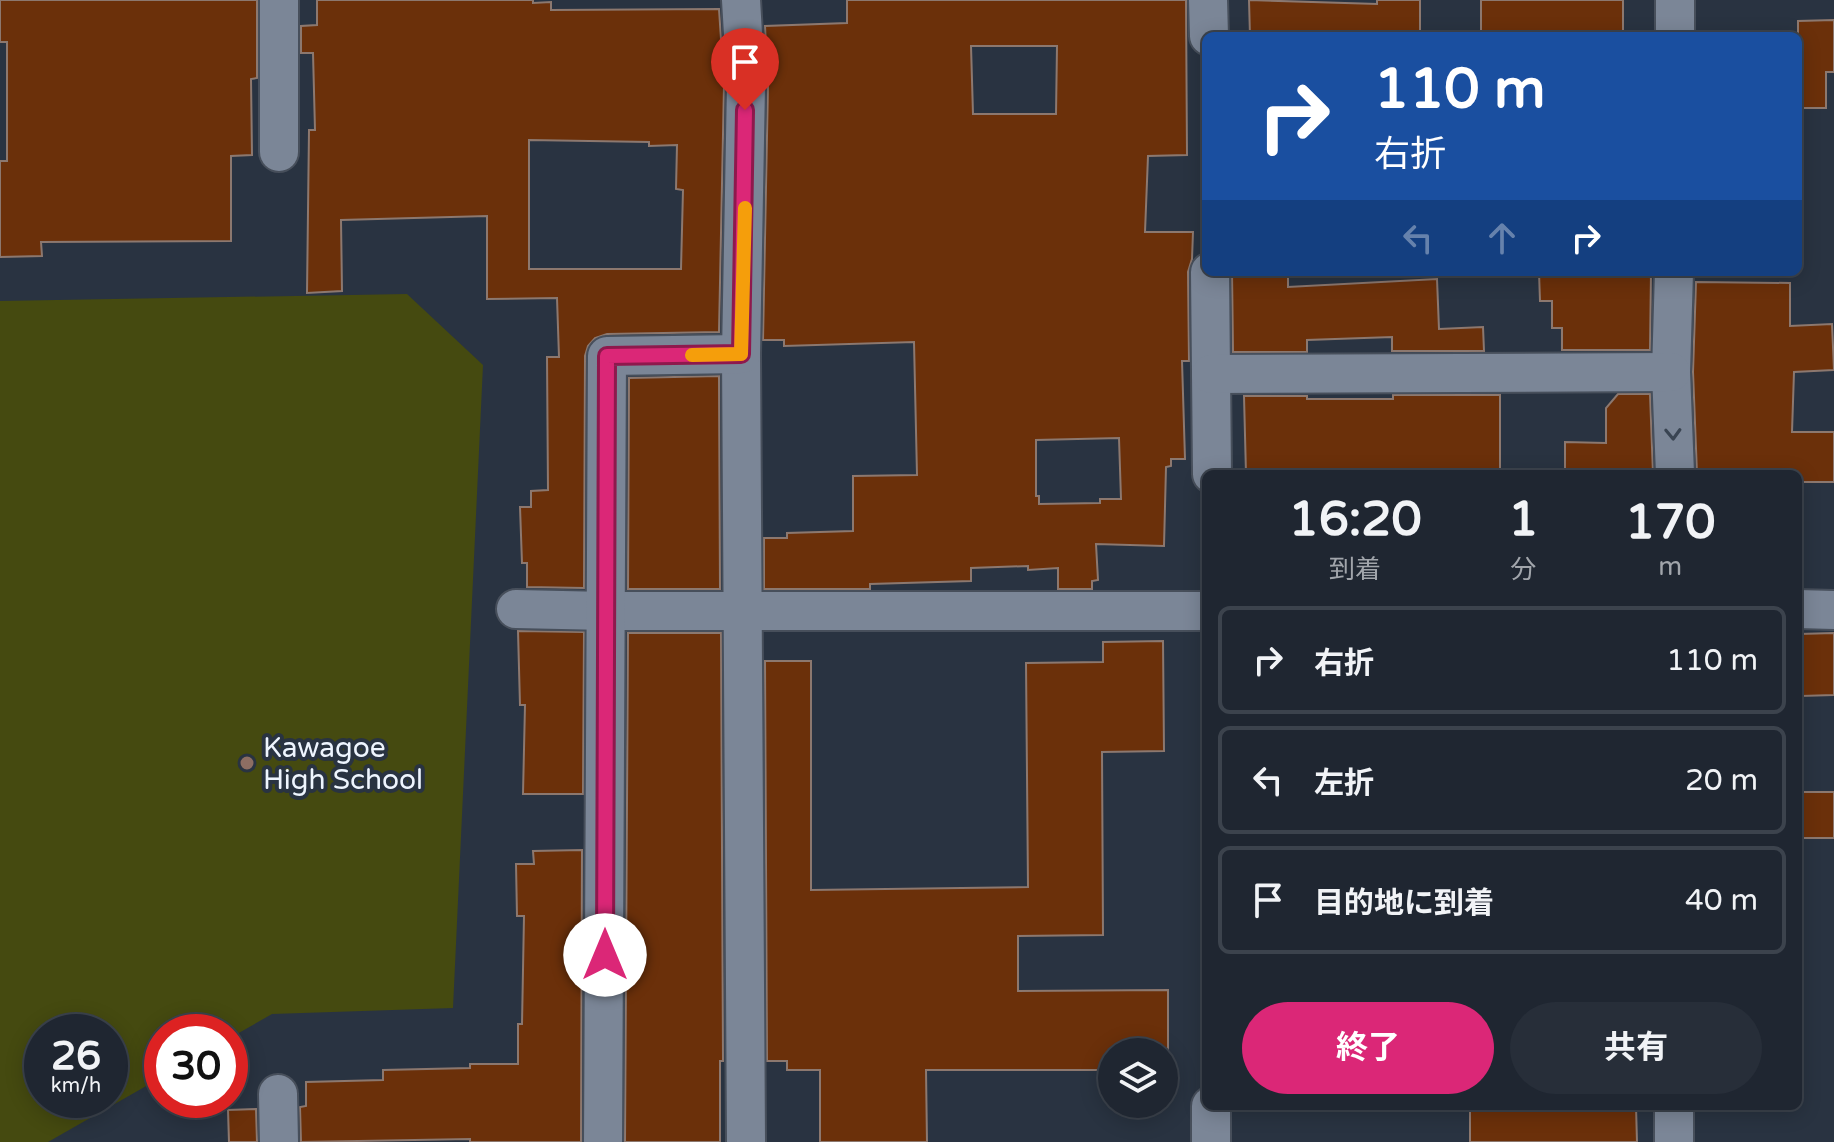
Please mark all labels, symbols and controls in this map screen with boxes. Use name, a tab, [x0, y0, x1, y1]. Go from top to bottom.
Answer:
pin	[711, 28, 779, 110]
icon: arrive	[723, 40, 767, 84]
text: 110 m	[1374, 56, 1545, 123]
icon: right	[1242, 64, 1346, 168]
text: 右折	[1374, 133, 1446, 176]
icon: left	[1396, 216, 1440, 260]
icon: ahead	[1480, 216, 1524, 260]
icon: right	[1564, 216, 1608, 260]
one-way arrow	[1665, 428, 1682, 441]
text: 16:20	[1289, 491, 1422, 549]
text: 1	[1508, 491, 1538, 549]
text: 170	[1625, 494, 1715, 552]
text: m	[1658, 551, 1682, 582]
text: 到着	[1329, 554, 1381, 585]
text: 分	[1510, 554, 1536, 585]
icon: right	[1246, 638, 1290, 682]
text: 110 m	[1666, 642, 1758, 679]
text: 右折	[1314, 645, 1374, 682]
place label: Kawagoe High School	[263, 731, 423, 797]
marker: Kawagoe High School	[238, 754, 256, 772]
icon: left	[1246, 758, 1290, 802]
text: 20 m	[1685, 762, 1758, 799]
text: 左折	[1314, 765, 1374, 802]
icon: arrive	[1246, 878, 1290, 922]
text: 40 m	[1685, 882, 1758, 919]
text: 目的地に到着	[1314, 885, 1494, 922]
position arrow	[563, 913, 647, 997]
button: 終了	[1242, 1002, 1494, 1094]
button: 共有	[1510, 1002, 1762, 1094]
speed limit sign: 30	[144, 1014, 248, 1118]
text: 26	[51, 1032, 101, 1080]
map controls	[1098, 1038, 1178, 1118]
button: layers	[1098, 1038, 1178, 1118]
text: km/h	[51, 1074, 101, 1098]

